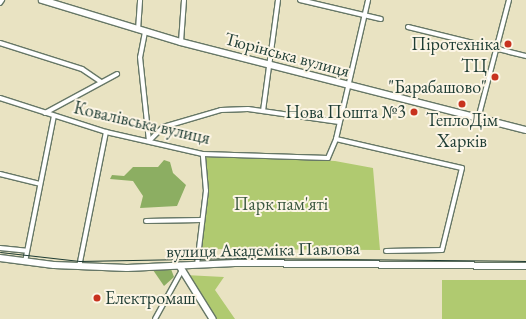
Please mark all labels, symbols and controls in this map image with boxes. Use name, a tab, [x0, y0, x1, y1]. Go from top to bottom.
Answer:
street label: Тюрінська вулиця	[222, 28, 352, 82]
place label: Піротехніка	[411, 33, 500, 55]
marker: Піротехніка	[503, 39, 513, 49]
place label: ТЦ "Барабашово"	[388, 56, 487, 98]
marker: ТЦ "Барабашово"	[490, 72, 500, 82]
street label: Ковалівська вулиця	[72, 97, 212, 149]
marker: ТеплоДім Харків	[457, 99, 467, 109]
place label: Нова Пошта №3	[285, 101, 406, 123]
marker: Нова Пошта №3	[409, 107, 419, 117]
place label: ТеплоДім Харків	[426, 110, 498, 152]
park label: Парк пам'яті	[234, 193, 328, 215]
street label: вулиця Академіка Павлова	[166, 238, 360, 262]
place label: Електромаш	[105, 287, 196, 309]
marker: Електромаш	[92, 293, 102, 303]

